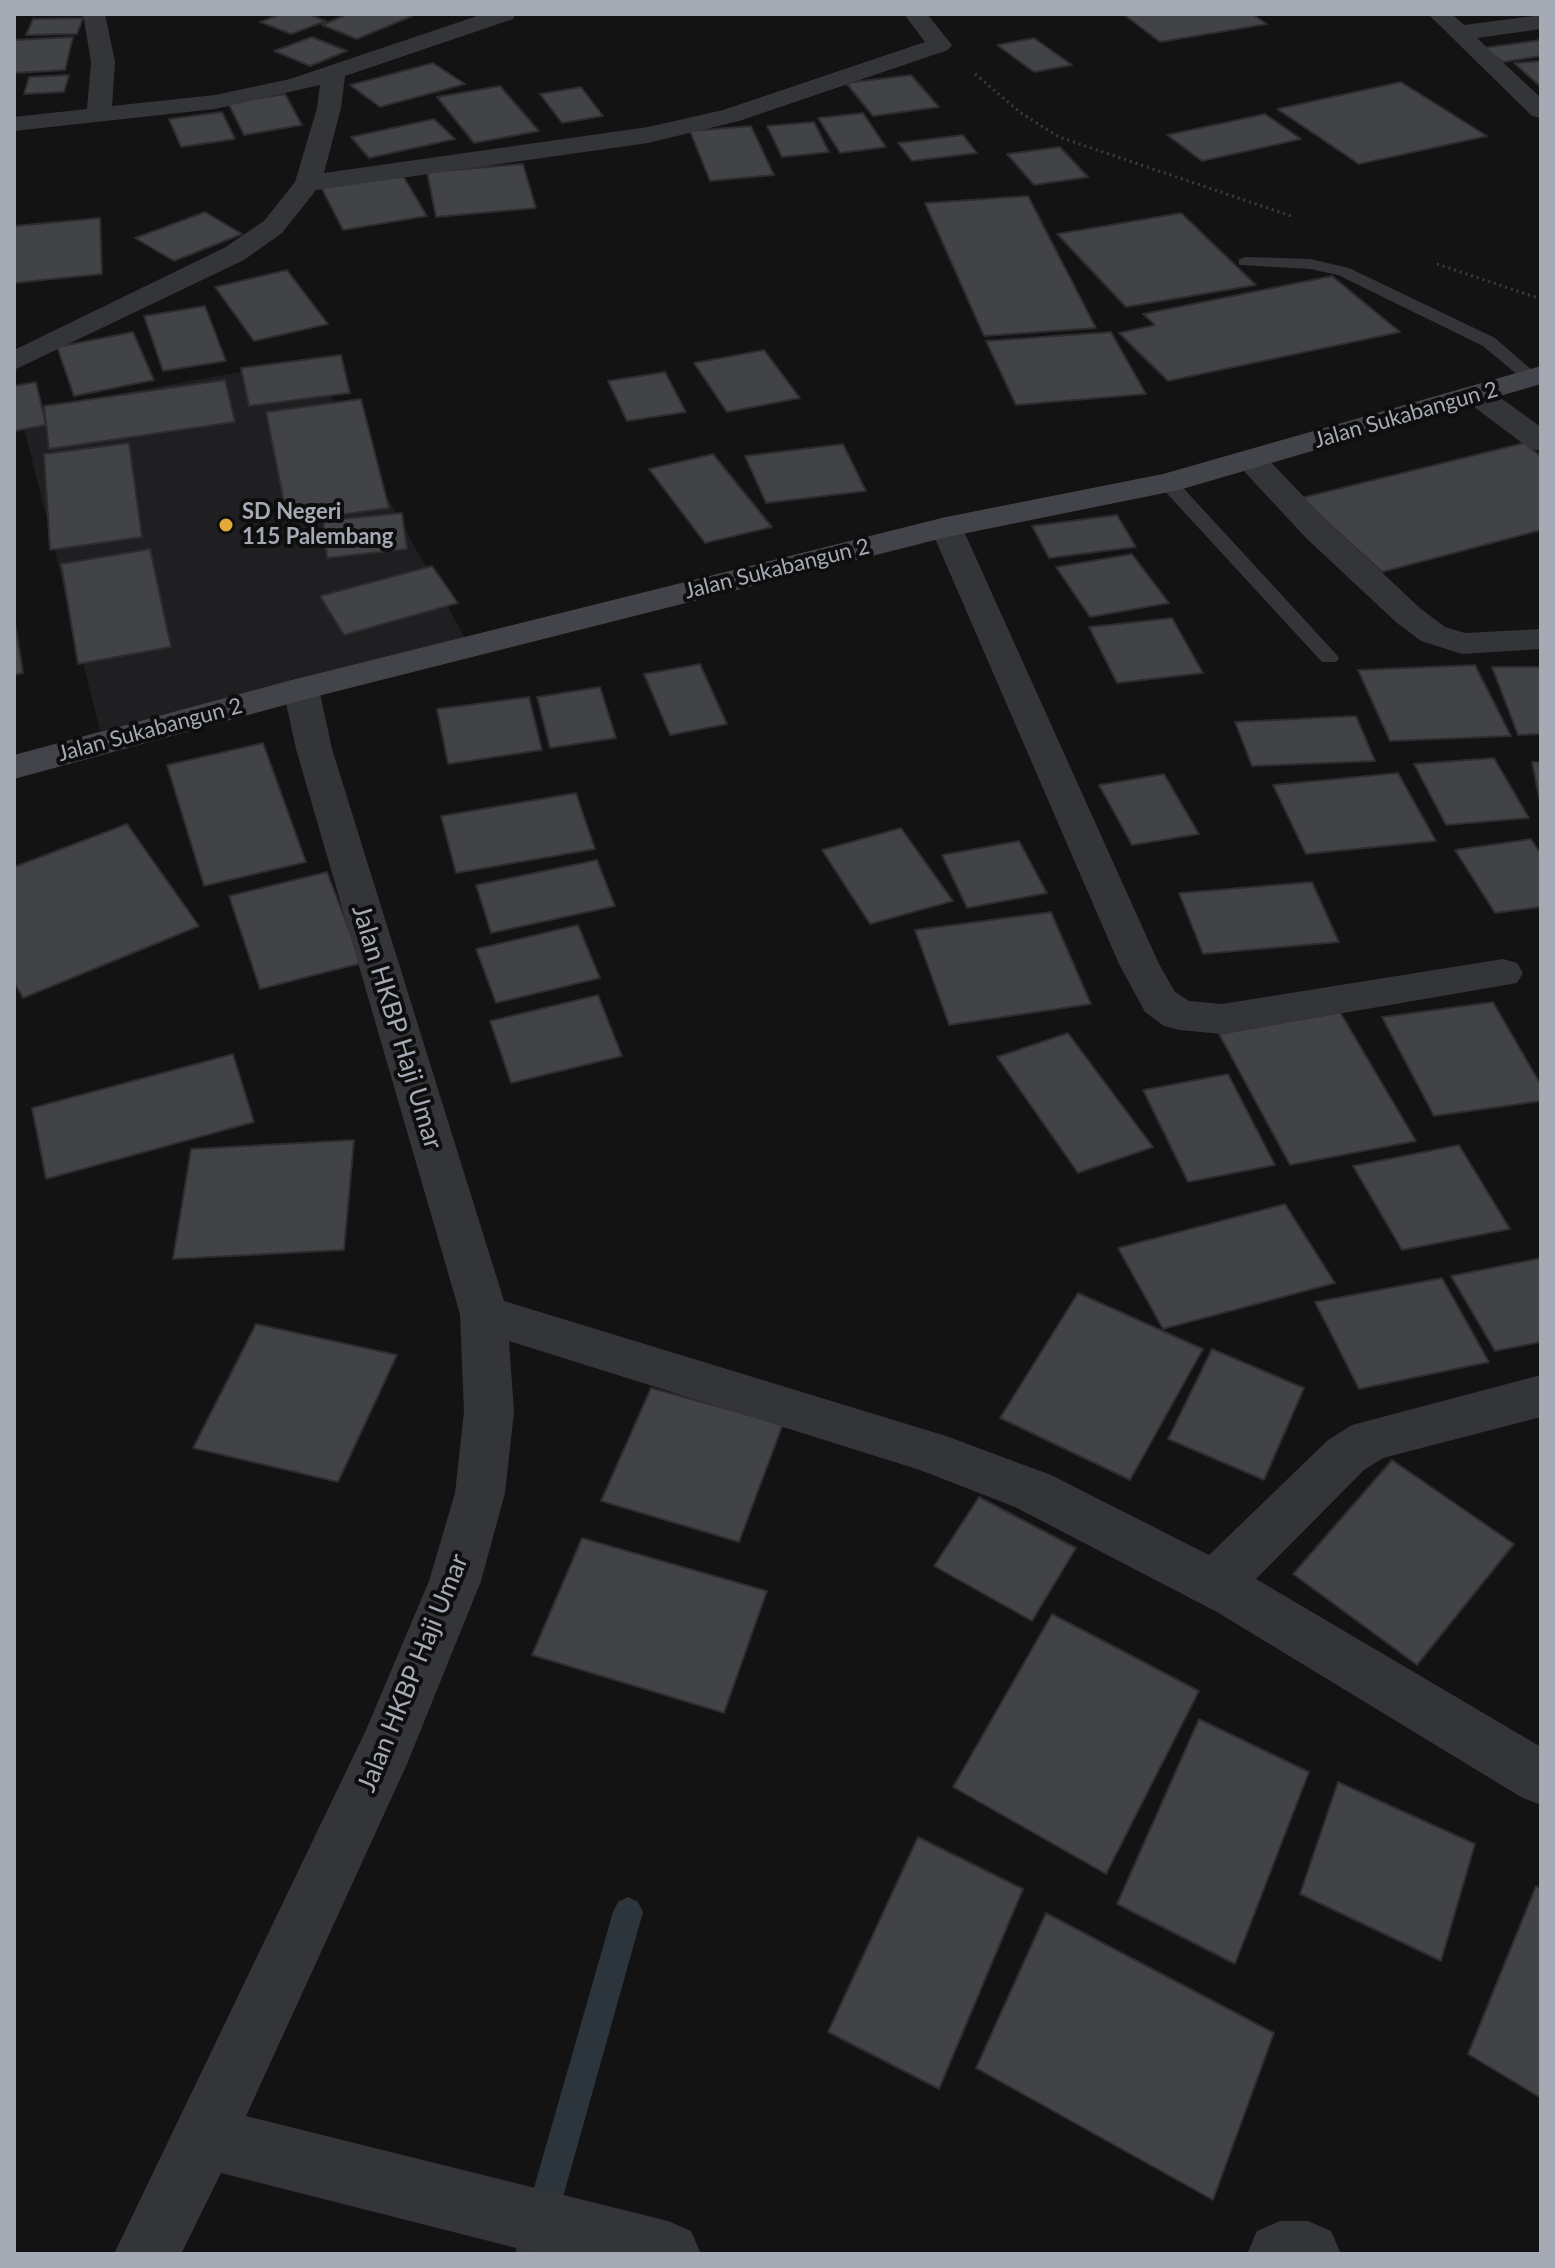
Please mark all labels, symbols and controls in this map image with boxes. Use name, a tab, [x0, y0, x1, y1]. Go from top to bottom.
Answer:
street label: Jalan Sukabangun 2	[1311, 376, 1501, 454]
place label: SD Negeri 115 Palembang	[242, 499, 393, 550]
marker: SD Negeri 115 Palembang	[217, 516, 235, 534]
street label: Jalan Sukabangun 2	[682, 533, 872, 605]
street label: Jalan Sukabangun 2	[55, 693, 245, 767]
street label: Jalan HKBP Haji Umar	[345, 901, 449, 1153]
street label: Jalan HKBP Haji Umar	[351, 1550, 475, 1796]

